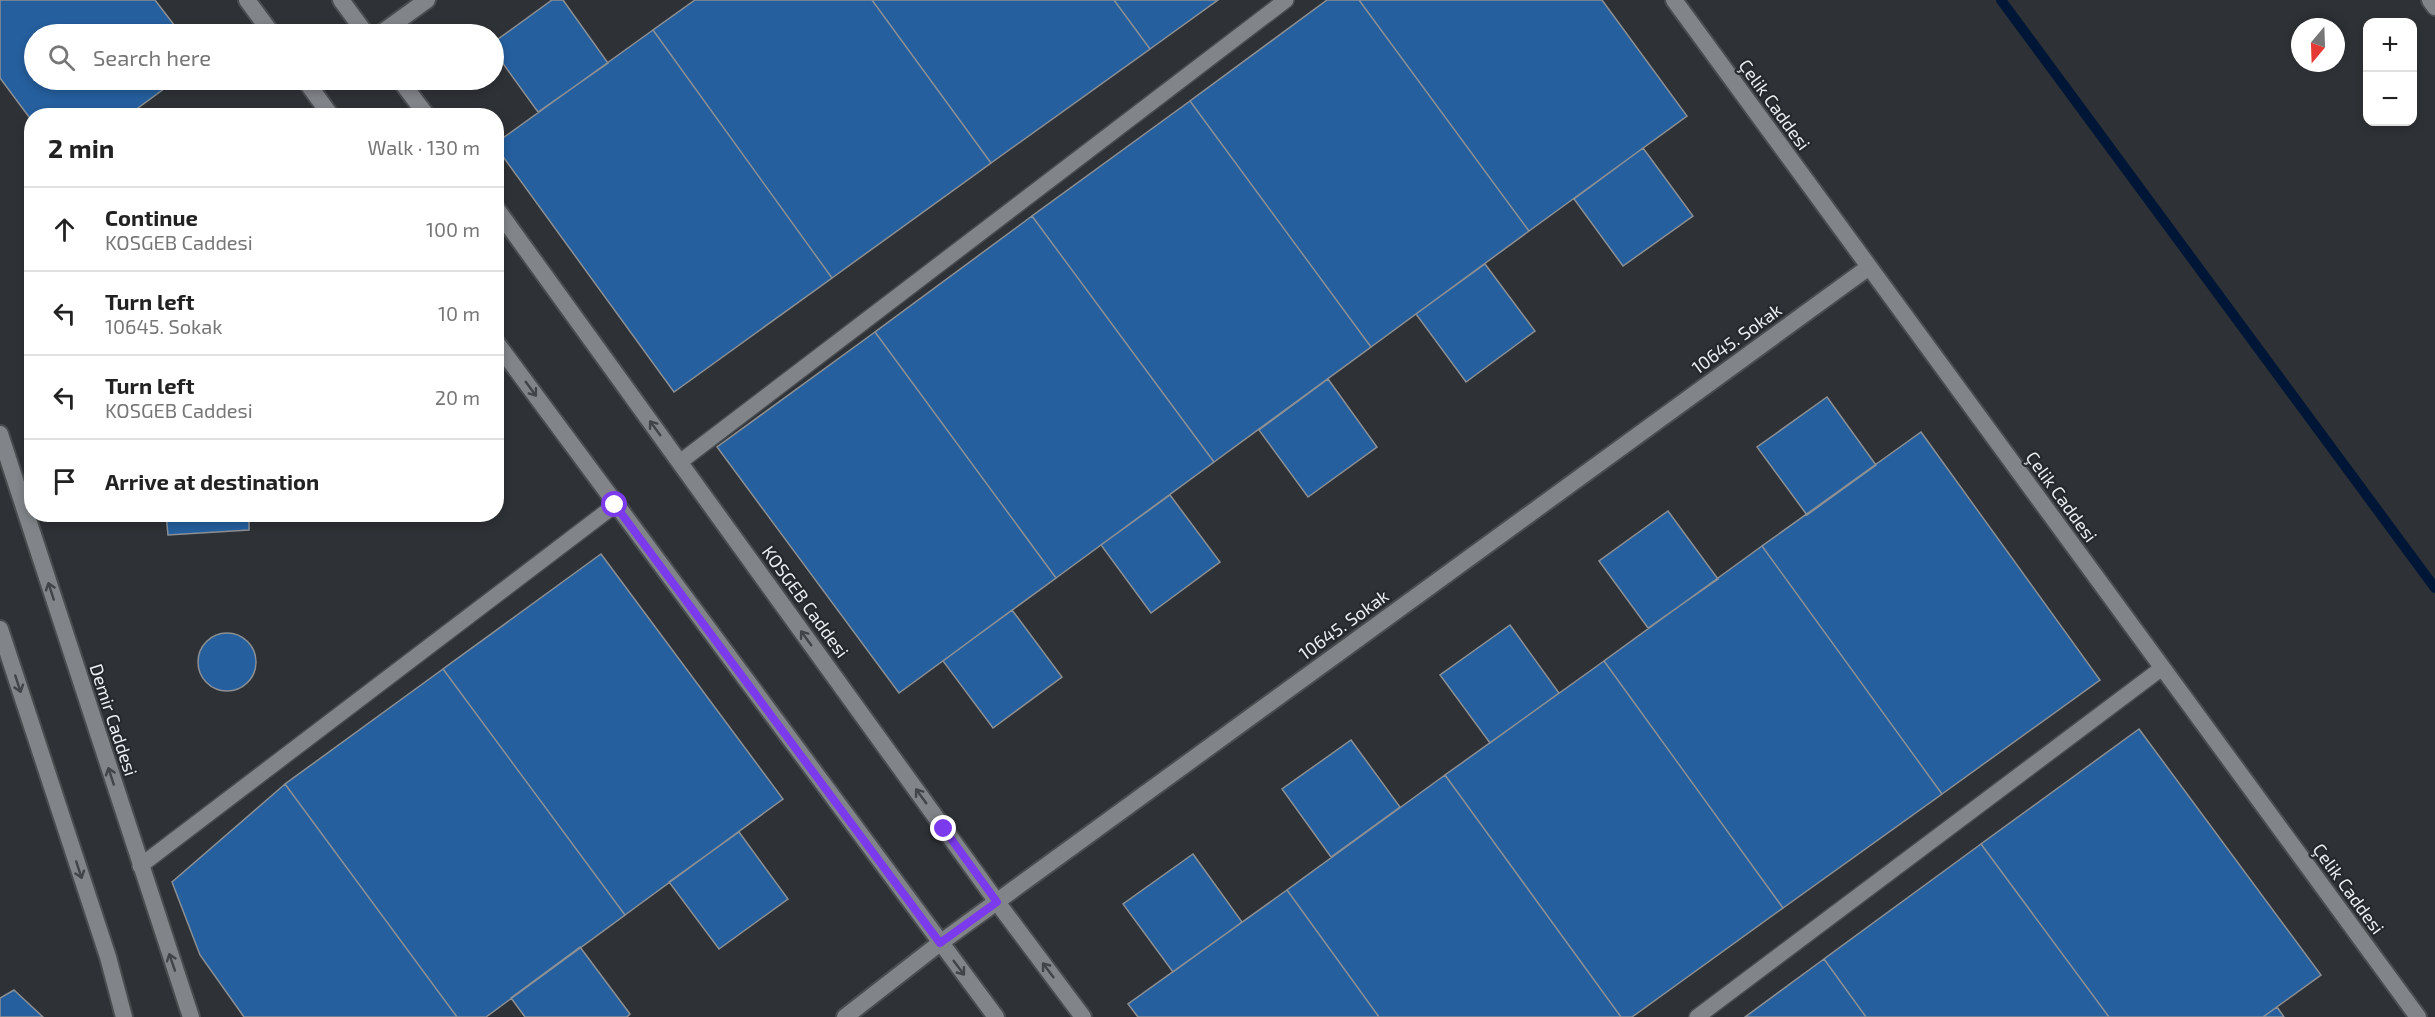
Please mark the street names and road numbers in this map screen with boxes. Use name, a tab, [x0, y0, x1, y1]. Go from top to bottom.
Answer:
street label: Çelik Caddesi	[1734, 55, 1815, 155]
street label: 10645. Sokak	[1687, 298, 1786, 378]
street label: Çelik Caddesi	[2021, 447, 2102, 547]
street label: KOSGEB Caddesi	[758, 541, 854, 662]
street label: 10645. Sokak	[1294, 584, 1393, 664]
street label: Demir Caddesi	[85, 661, 142, 779]
street label: Çelik Caddesi	[2308, 839, 2389, 939]

